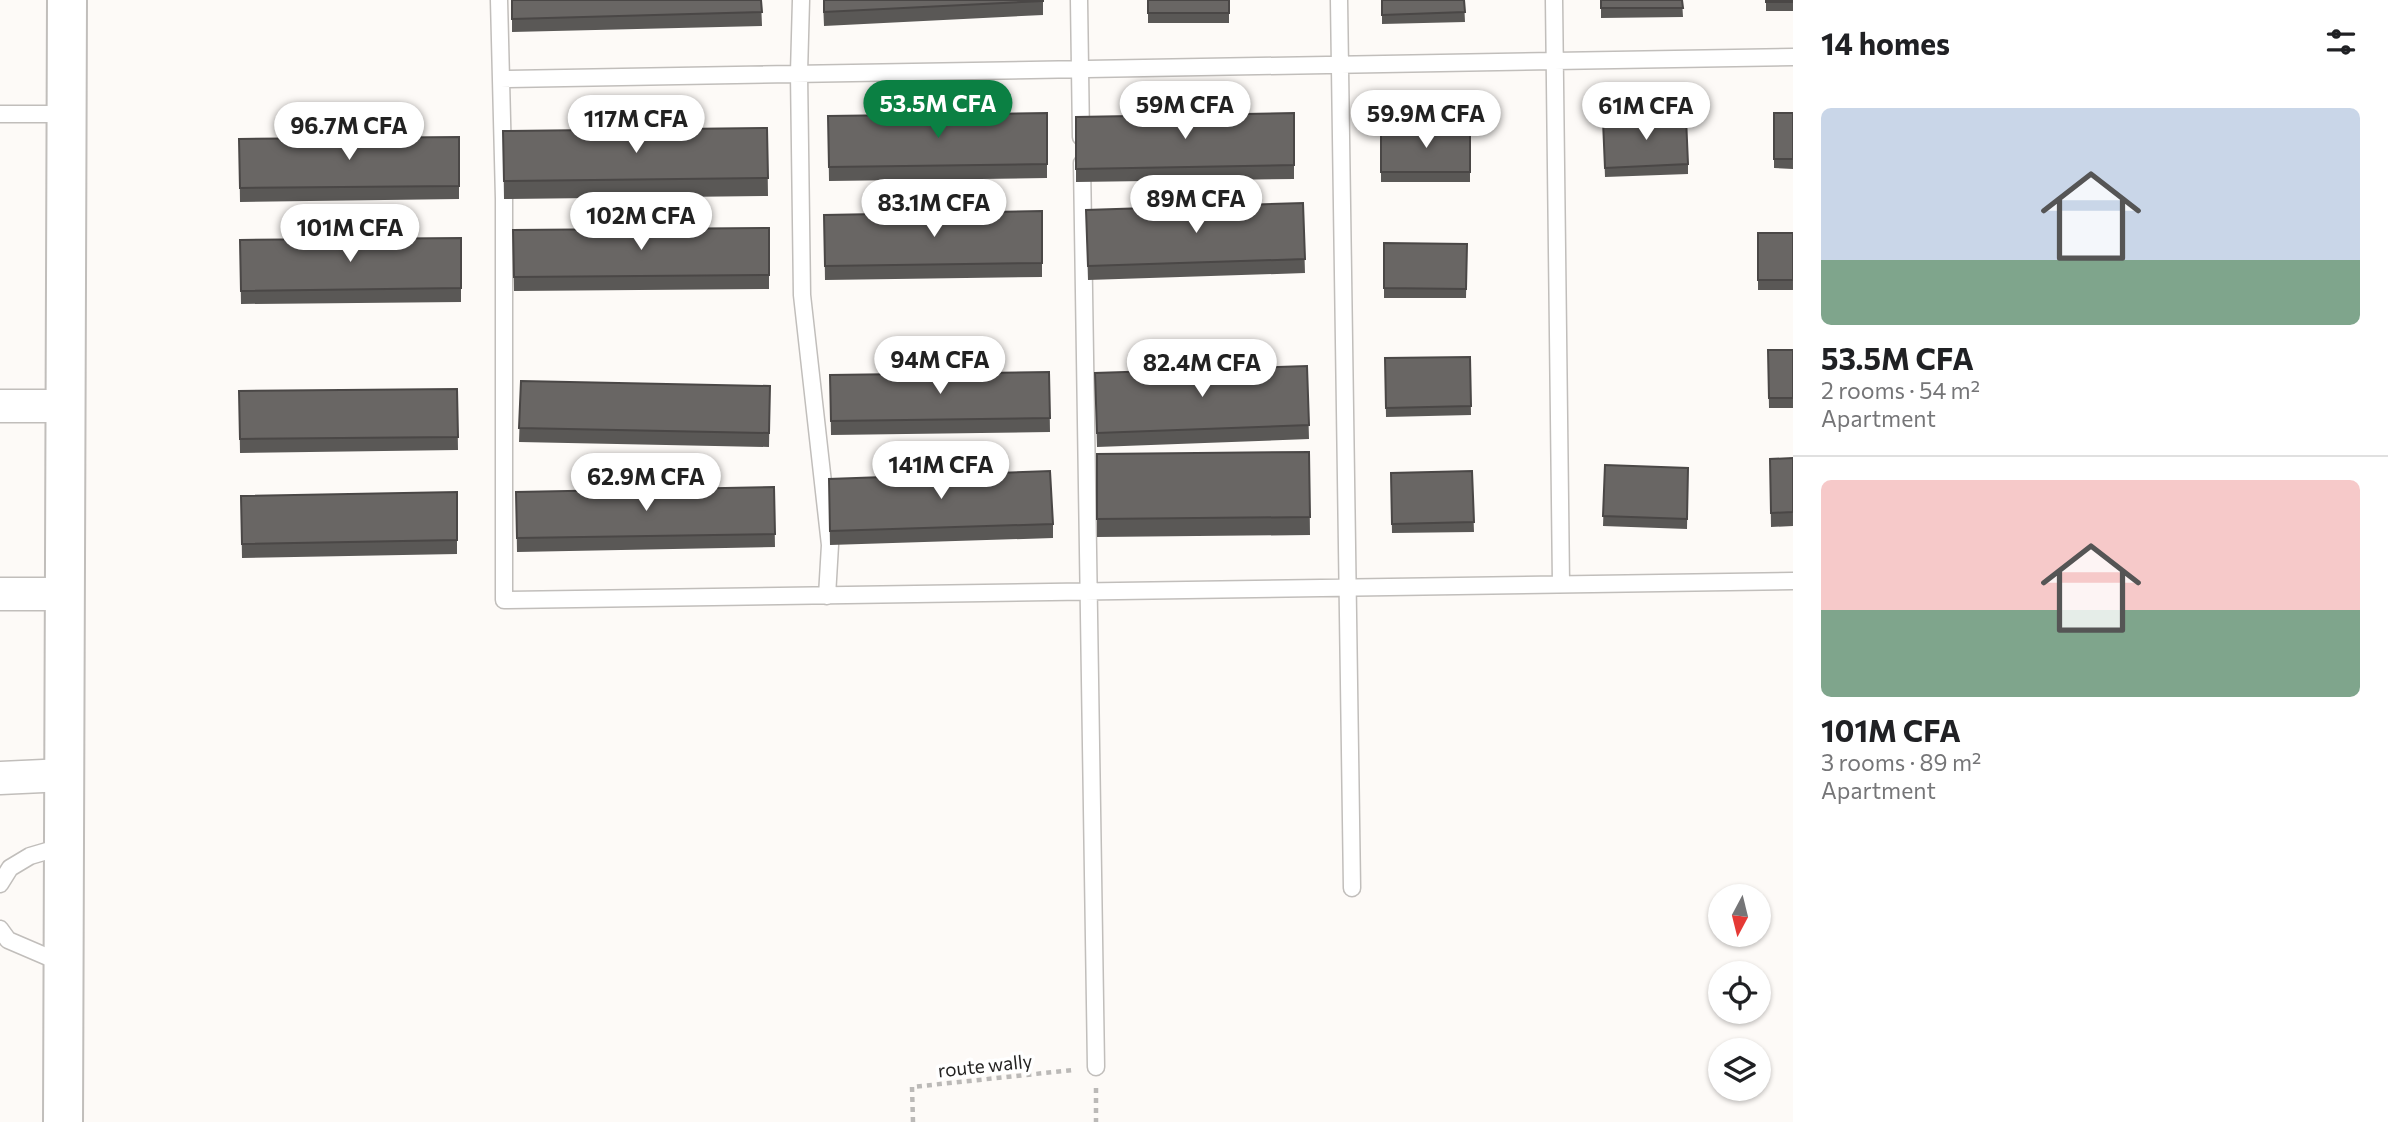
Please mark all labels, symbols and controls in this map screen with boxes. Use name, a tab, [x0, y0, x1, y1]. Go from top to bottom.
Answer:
icon: filters	[2322, 23, 2360, 61]
text: 14 homes	[1821, 24, 1950, 61]
pin: 53.5M CFA	[858, 80, 1018, 140]
pin: 59M CFA	[1120, 82, 1250, 141]
pin: 61M CFA	[1581, 82, 1711, 142]
text: 53.5M CFA	[879, 89, 997, 117]
text: 59M CFA	[1136, 90, 1234, 118]
pin: 59.9M CFA	[1346, 90, 1506, 150]
text: 61M CFA	[1598, 91, 1694, 119]
pin: 117M CFA	[564, 96, 708, 155]
text: 59.9M CFA	[1367, 99, 1485, 127]
pin: 96.7M CFA	[269, 102, 429, 162]
text: 117M CFA	[584, 104, 688, 132]
text: 96.7M CFA	[290, 111, 408, 139]
icon: home	[2028, 153, 2154, 279]
pin: 89M CFA	[1131, 176, 1261, 235]
pin: 83.1M CFA	[854, 180, 1014, 239]
text: 89M CFA	[1146, 184, 1246, 212]
text: 83.1M CFA	[877, 188, 991, 216]
pin: 102M CFA	[569, 192, 713, 252]
text: 102M CFA	[586, 201, 696, 229]
pin: 101M CFA	[278, 204, 422, 264]
text: 101M CFA	[296, 213, 404, 241]
pin: 94M CFA	[875, 336, 1005, 396]
text: 53.5M CFA	[1821, 339, 1974, 376]
pin: 82.4M CFA	[1122, 340, 1282, 399]
text: 94M CFA	[890, 345, 990, 373]
text: 82.4M CFA	[1143, 348, 1261, 376]
text: 2 rooms · 54 m²	[1821, 376, 1980, 404]
text: Apartment	[1821, 404, 1936, 432]
pin: 141M CFA	[869, 442, 1013, 501]
text: 141M CFA	[888, 450, 994, 478]
pin: 62.9M CFA	[566, 454, 726, 513]
text: 62.9M CFA	[587, 462, 705, 490]
icon: home	[2028, 525, 2154, 651]
text: 101M CFA	[1821, 711, 1961, 748]
text: 3 rooms · 89 m²	[1821, 748, 1981, 776]
text: Apartment	[1821, 776, 1936, 804]
north arrow	[1708, 884, 1771, 947]
map controls	[1708, 884, 1771, 1101]
button: locate	[1708, 961, 1771, 1024]
button: layers	[1708, 1038, 1771, 1101]
street label: route wally	[937, 1049, 1034, 1081]

